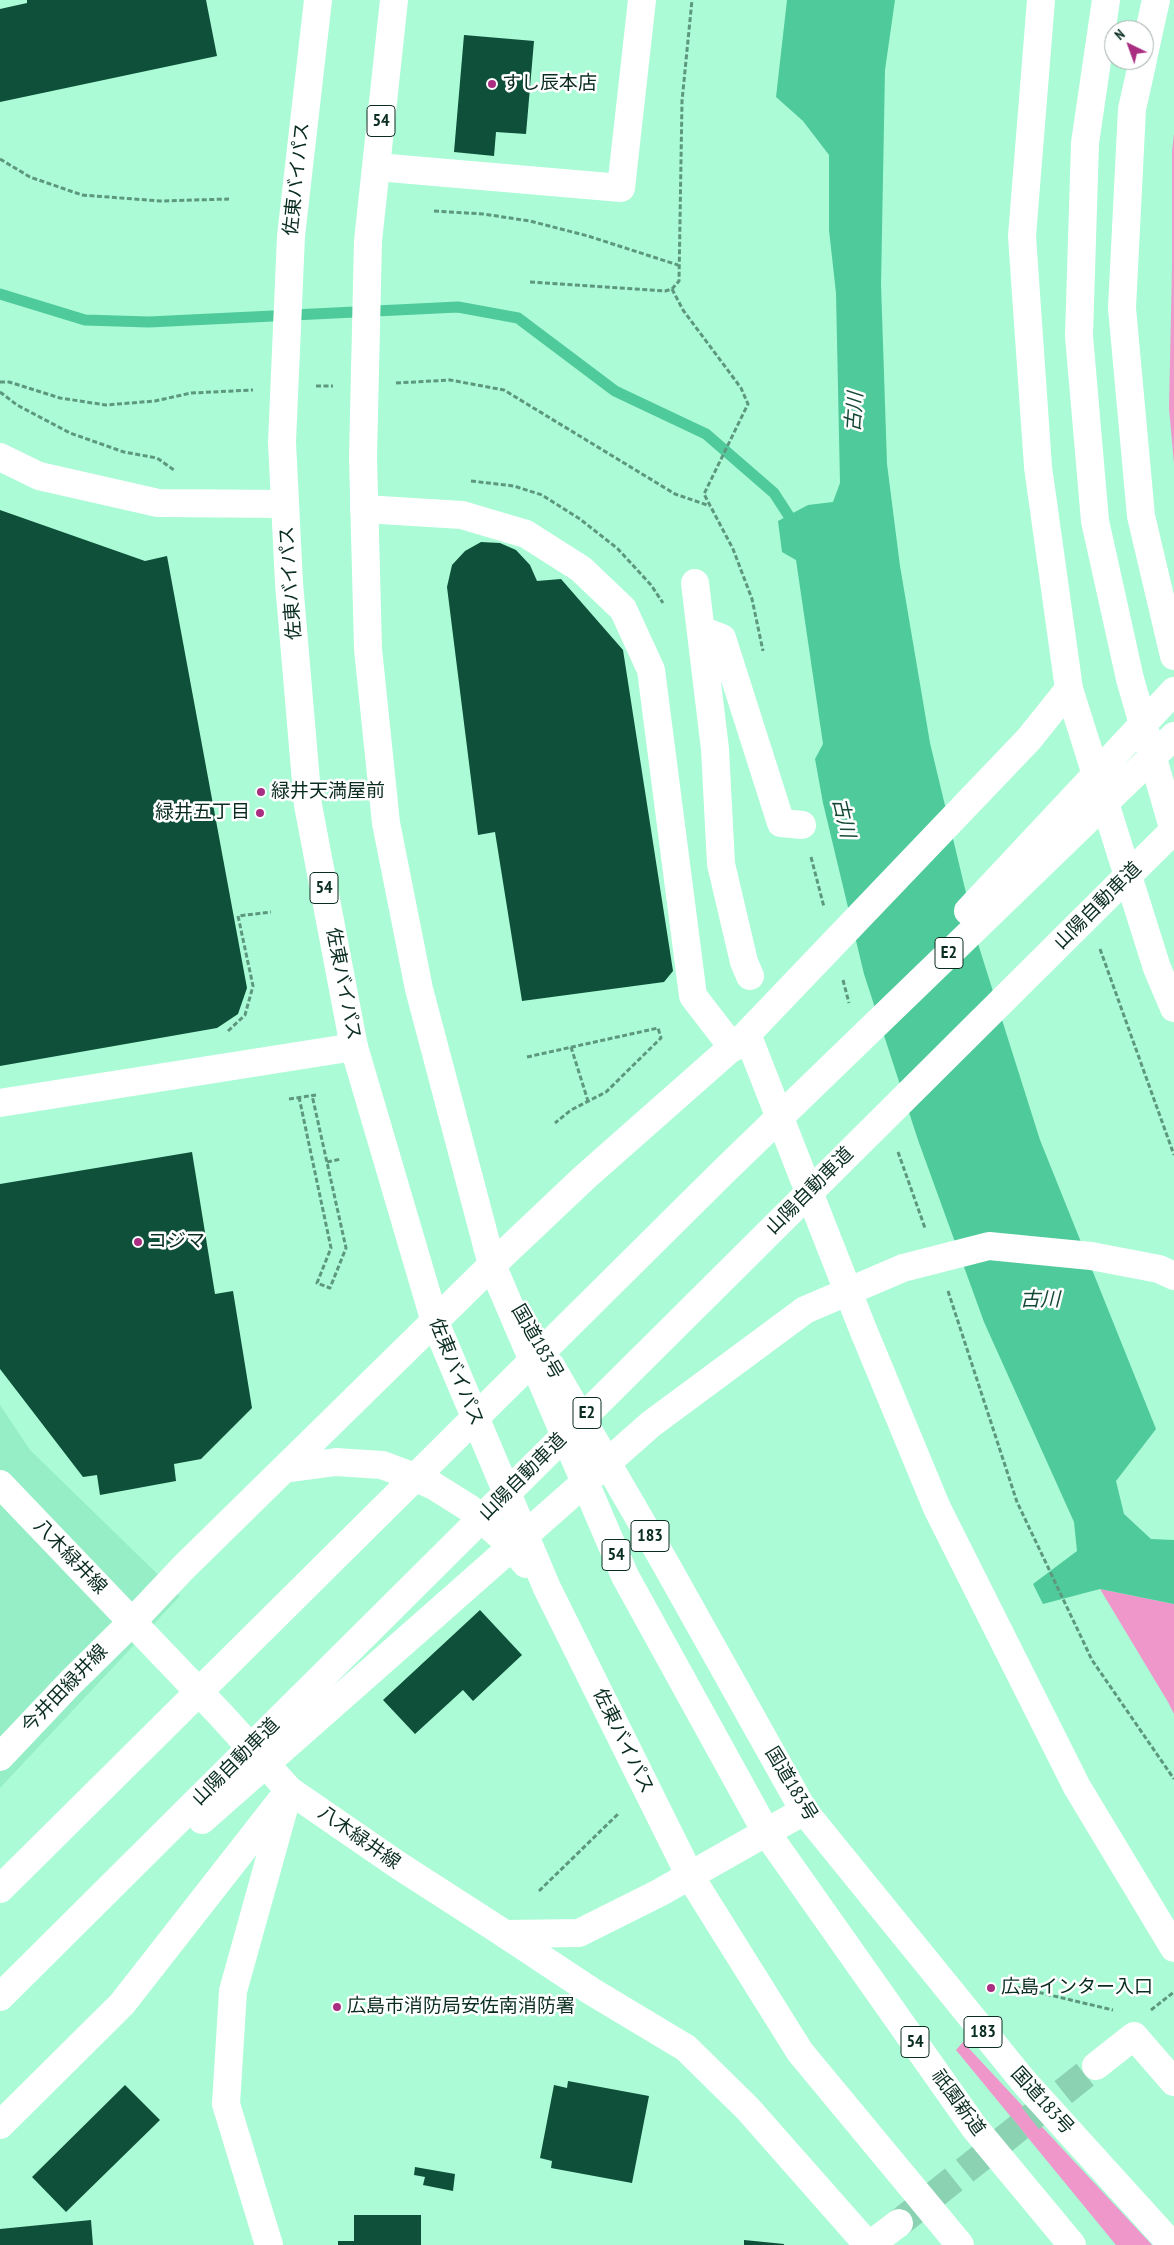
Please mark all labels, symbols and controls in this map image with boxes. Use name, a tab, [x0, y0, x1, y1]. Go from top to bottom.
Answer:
north arrow	[1104, 20, 1154, 70]
text: N	[1111, 25, 1128, 44]
place label: すし辰本店	[502, 73, 597, 95]
marker: すし辰本店	[486, 78, 498, 90]
road number: 54	[367, 105, 395, 136]
street label: 佐東バイパス	[280, 121, 314, 237]
water label: 古川	[842, 391, 868, 433]
street label: 佐東バイパス	[276, 525, 306, 641]
place label: 緑井天満屋前	[271, 781, 385, 803]
marker: 緑井天満屋前	[255, 786, 267, 798]
water label: 古川	[827, 796, 859, 840]
place label: 緑井五丁目	[155, 802, 250, 824]
marker: 緑井五丁目	[254, 807, 266, 819]
street label: 山陽自動車道	[1050, 858, 1146, 954]
road number: 54	[310, 872, 338, 904]
street label: 佐東バイパス	[321, 926, 365, 1042]
road number: E2	[935, 938, 963, 968]
street label: 山陽自動車道	[762, 1143, 858, 1239]
place label: コジマ	[148, 1231, 205, 1253]
marker: コジマ	[132, 1236, 144, 1248]
water label: 古川	[1020, 1288, 1060, 1312]
street label: 国道183号	[506, 1301, 568, 1383]
street label: 佐東バイパス	[424, 1315, 488, 1429]
road number: E2	[573, 1398, 601, 1429]
street label: 山陽自動車道	[475, 1429, 571, 1525]
street label: 八木緑井線	[29, 1515, 111, 1599]
road number: 183	[631, 1520, 669, 1552]
road number: 54	[602, 1540, 630, 1570]
street label: 今井田緑井線	[17, 1640, 113, 1738]
street label: 佐東バイパス	[588, 1685, 658, 1797]
street label: 山陽自動車道	[188, 1714, 284, 1810]
street label: 国道183号	[760, 1743, 822, 1825]
street label: 八木緑井線	[314, 1801, 404, 1875]
place label: 広島インター入口	[1001, 1977, 1153, 1999]
marker: 広島インター入口	[985, 1982, 997, 1994]
place label: 広島市消防局安佐南消防署	[347, 1996, 575, 2018]
marker: 広島市消防局安佐南消防署	[331, 2001, 343, 2013]
road number: 183	[964, 2016, 1002, 2048]
road number: 54	[901, 2026, 929, 2058]
street label: 国道183号	[1006, 2063, 1078, 2139]
street label: 祇園新道	[926, 2066, 990, 2140]

